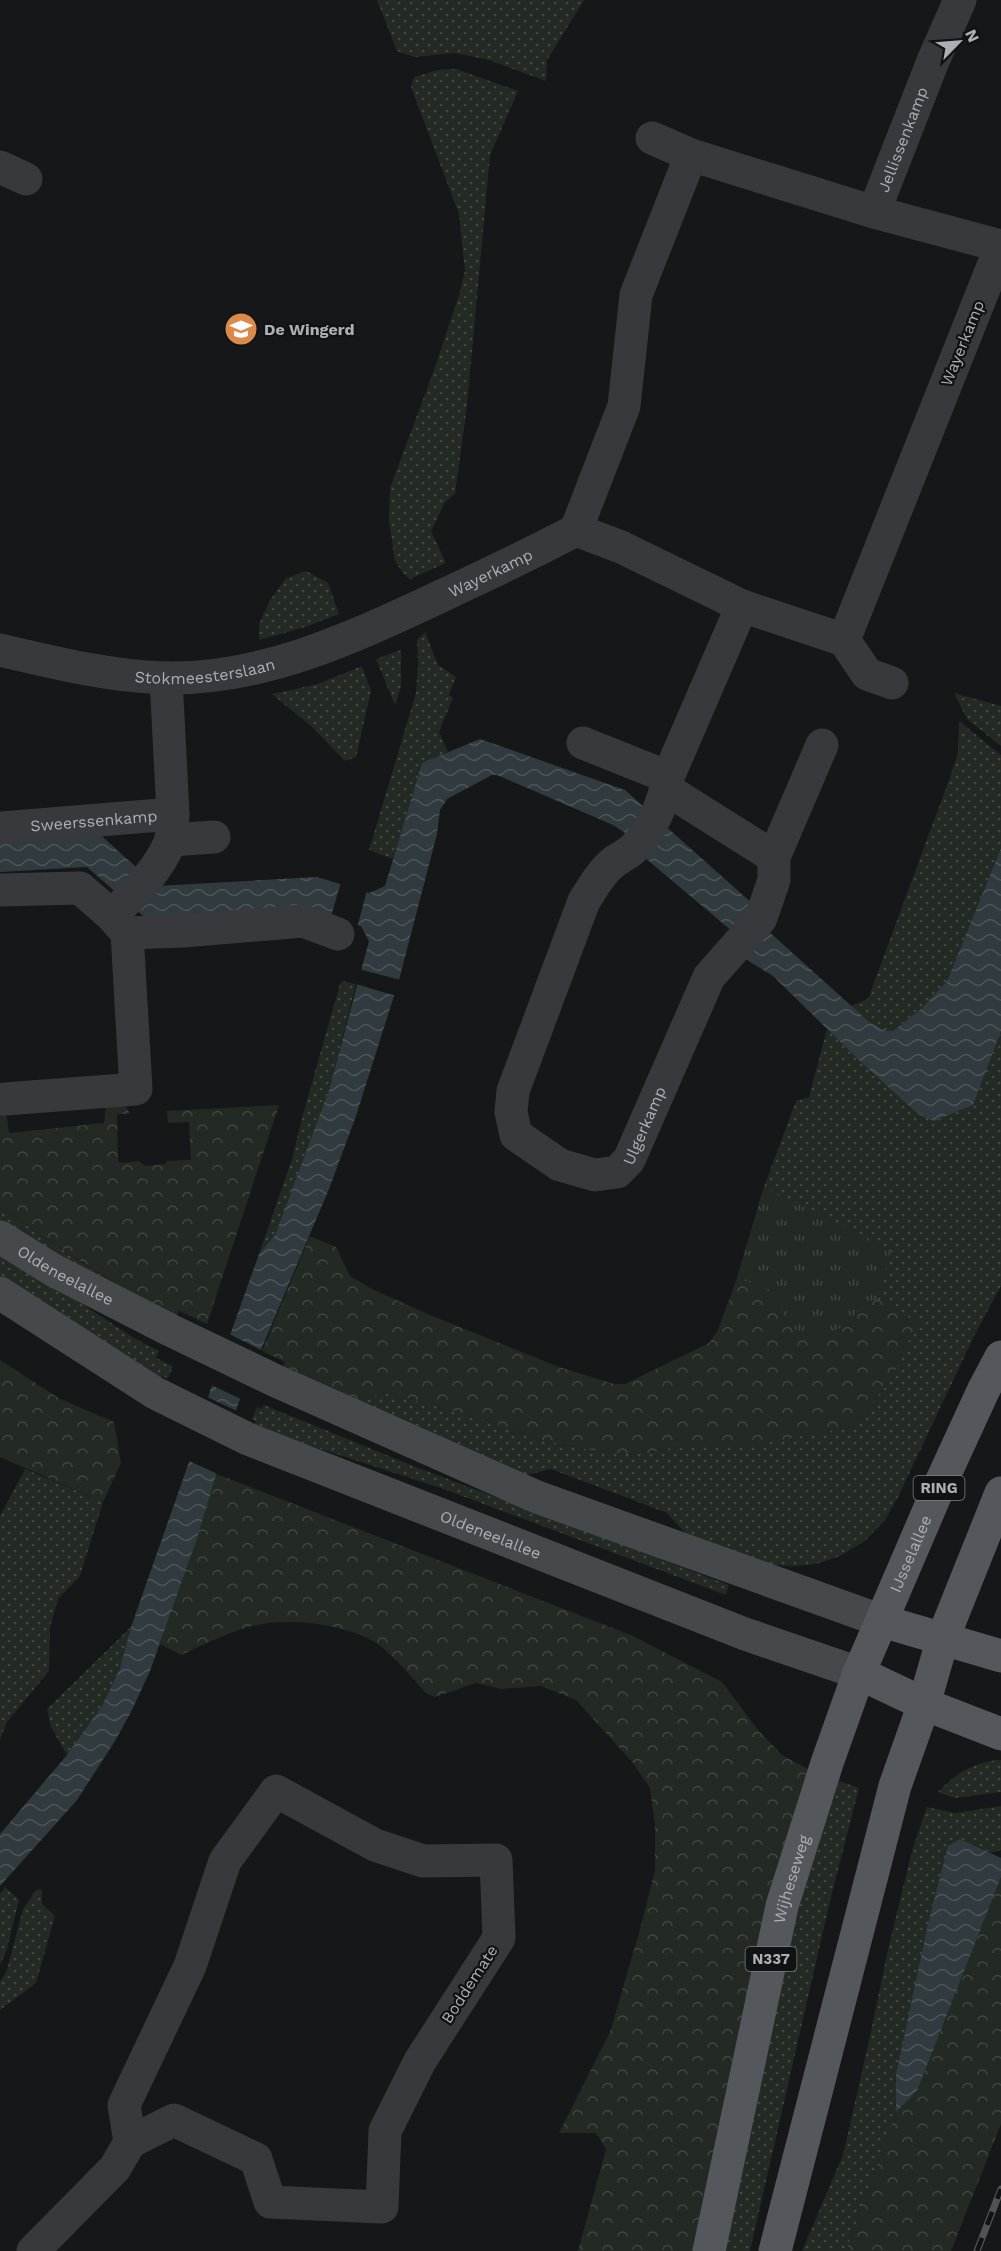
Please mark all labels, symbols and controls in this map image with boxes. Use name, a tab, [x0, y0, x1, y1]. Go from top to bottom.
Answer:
north arrow	[929, 12, 989, 72]
text: N	[961, 26, 983, 45]
street label: Jellissenkamp	[874, 84, 932, 195]
street label: Wayerkamp	[937, 298, 988, 389]
school or university icon: De Wingerd	[223, 311, 259, 347]
place label: De Wingerd	[264, 320, 355, 339]
street label: Wayerkamp	[446, 545, 536, 601]
street label: Stokmeesterslaan	[134, 655, 277, 688]
street label: Sweerssenkamp	[29, 806, 158, 836]
street label: Ulgerkamp	[619, 1084, 670, 1168]
street label: Oldeneelallee	[14, 1241, 117, 1309]
road number: RING	[914, 1476, 964, 1500]
street label: Oldeneelallee	[437, 1506, 544, 1563]
street label: IJsselallee	[886, 1512, 936, 1595]
street label: Wijheseweg	[770, 1832, 814, 1925]
street label: Boddemate	[437, 1942, 502, 2027]
road number: N337	[746, 1947, 796, 1971]

